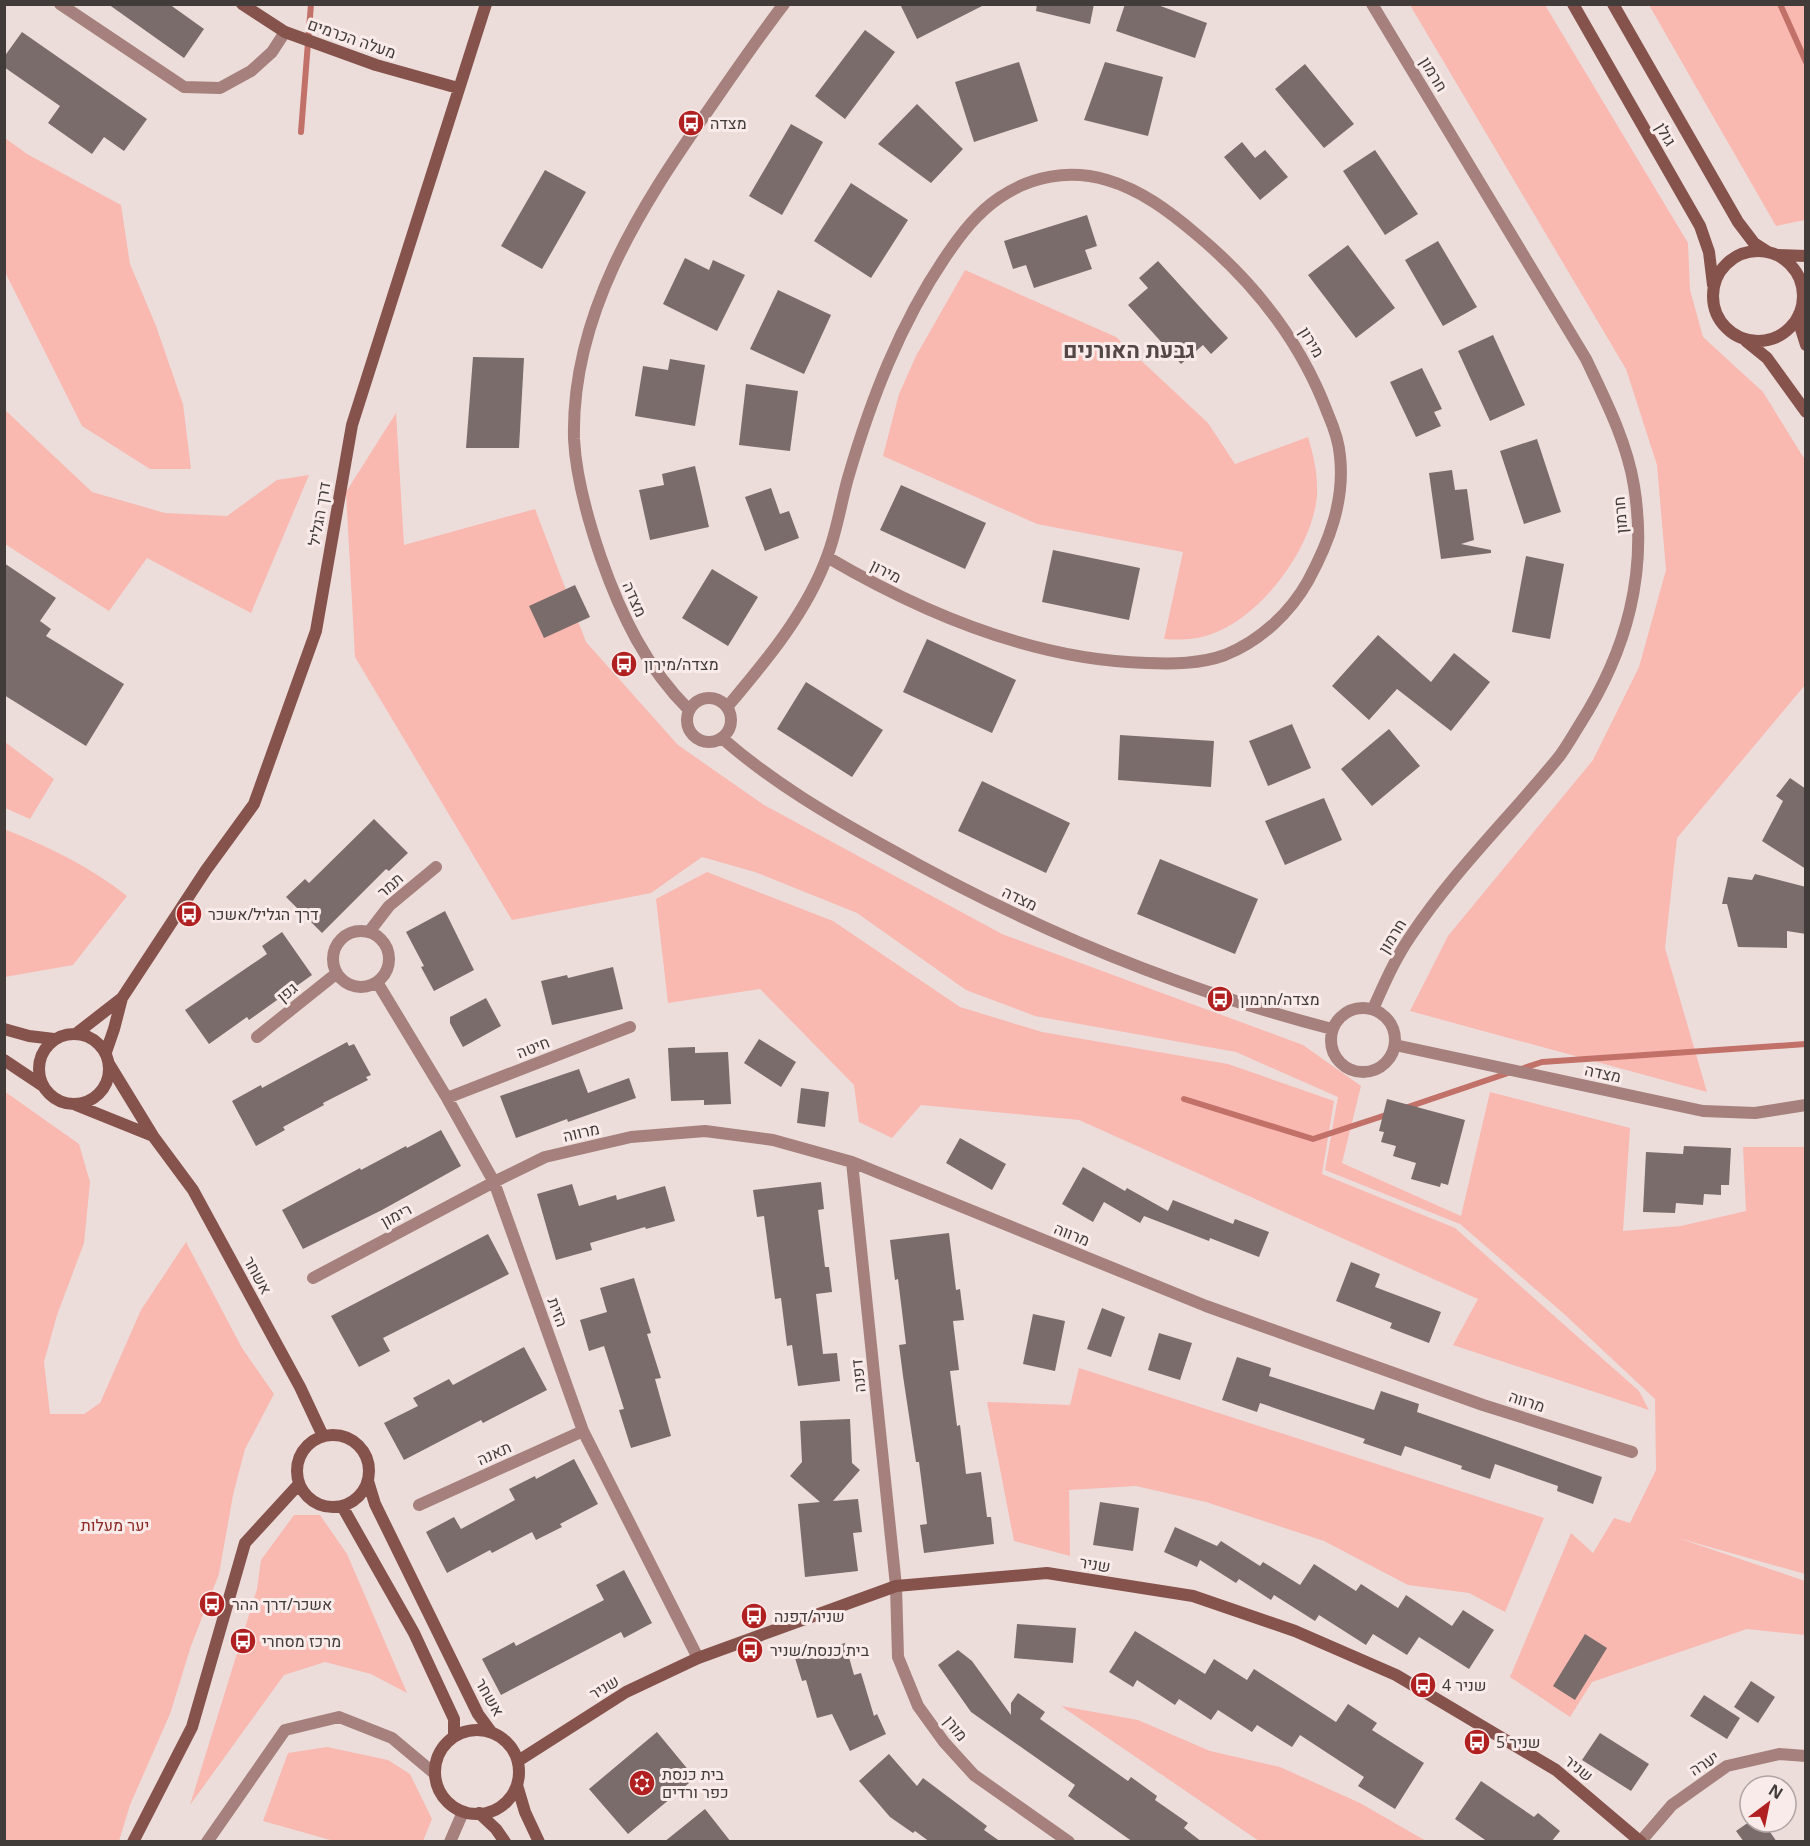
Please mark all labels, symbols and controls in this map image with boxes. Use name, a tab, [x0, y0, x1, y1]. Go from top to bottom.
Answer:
street label: מעלה הכרמים	[305, 13, 399, 63]
street label: חרמון	[1415, 52, 1453, 96]
bus stop icon: מצדה	[676, 108, 706, 138]
place label: מצדה	[710, 112, 747, 134]
street label: גולן	[1651, 118, 1681, 150]
street label: מירון	[1294, 323, 1330, 361]
district label: גבעת האורנים	[1063, 334, 1195, 364]
street label: דרך הגליל	[303, 480, 335, 548]
street label: חרמון	[1607, 496, 1633, 534]
street label: מירון	[867, 554, 905, 588]
street label: מצדה	[617, 578, 653, 620]
bus stop icon: מצדה/מירון	[609, 649, 639, 679]
place label: מצדה/מירון	[644, 653, 719, 675]
street label: תמר	[372, 867, 408, 903]
street label: מצדה	[999, 880, 1041, 916]
bus stop icon: דרך הגליל/אשכר	[174, 899, 204, 929]
place label: דרך הגליל/אשכר	[208, 903, 319, 925]
street label: חרמון	[1373, 914, 1411, 958]
street label: גפן	[272, 977, 302, 1007]
bus stop icon: מצדה/חרמון	[1205, 984, 1235, 1014]
place label: מצדה/חרמון	[1240, 988, 1320, 1010]
street label: חיטה	[513, 1031, 553, 1063]
street label: מצדה	[1583, 1058, 1623, 1088]
street label: מרווה	[561, 1117, 601, 1147]
street label: רימון	[377, 1198, 415, 1232]
street label: מרווה	[1051, 1217, 1093, 1251]
street label: אשחר	[239, 1252, 277, 1298]
street label: הזית	[543, 1294, 573, 1330]
street label: דפנה	[845, 1358, 871, 1394]
street label: מרווה	[1506, 1385, 1548, 1417]
street label: תאנה	[473, 1436, 515, 1470]
park label: יער מעלות	[81, 1514, 149, 1536]
street label: שניר	[1078, 1551, 1112, 1577]
bus stop icon: אשכר/דרך ההר	[197, 1589, 227, 1619]
place label: אשכר/דרך ההר	[232, 1593, 332, 1615]
bus stop icon: שניר/דפנה	[739, 1601, 769, 1631]
place label: שניר/דפנה	[774, 1605, 845, 1627]
bus stop icon: מרכז מסחרי	[228, 1626, 258, 1656]
place label: מרכז מסחרי	[262, 1630, 341, 1652]
bus stop icon: בית כנסת/שניר	[735, 1635, 765, 1665]
place label: בית כנסת/שניר	[770, 1639, 870, 1661]
street label: שניר	[585, 1670, 623, 1704]
bus stop icon: שניר 4	[1408, 1670, 1438, 1700]
street label: אשחר	[470, 1674, 510, 1720]
place label: שניר 4	[1442, 1674, 1487, 1696]
street label: מורן	[939, 1710, 973, 1746]
bus stop icon: שניר 5	[1462, 1727, 1492, 1757]
place label: שניר 5	[1496, 1731, 1541, 1753]
street label: יערה	[1685, 1745, 1723, 1781]
street label: שניר	[1560, 1750, 1598, 1786]
place label: בית כנסת כפר ורדים	[662, 1763, 729, 1803]
synagogue icon: בית כנסת כפר ורדים	[627, 1768, 657, 1798]
north arrow	[1738, 1774, 1798, 1834]
text: N	[1765, 1779, 1787, 1804]

